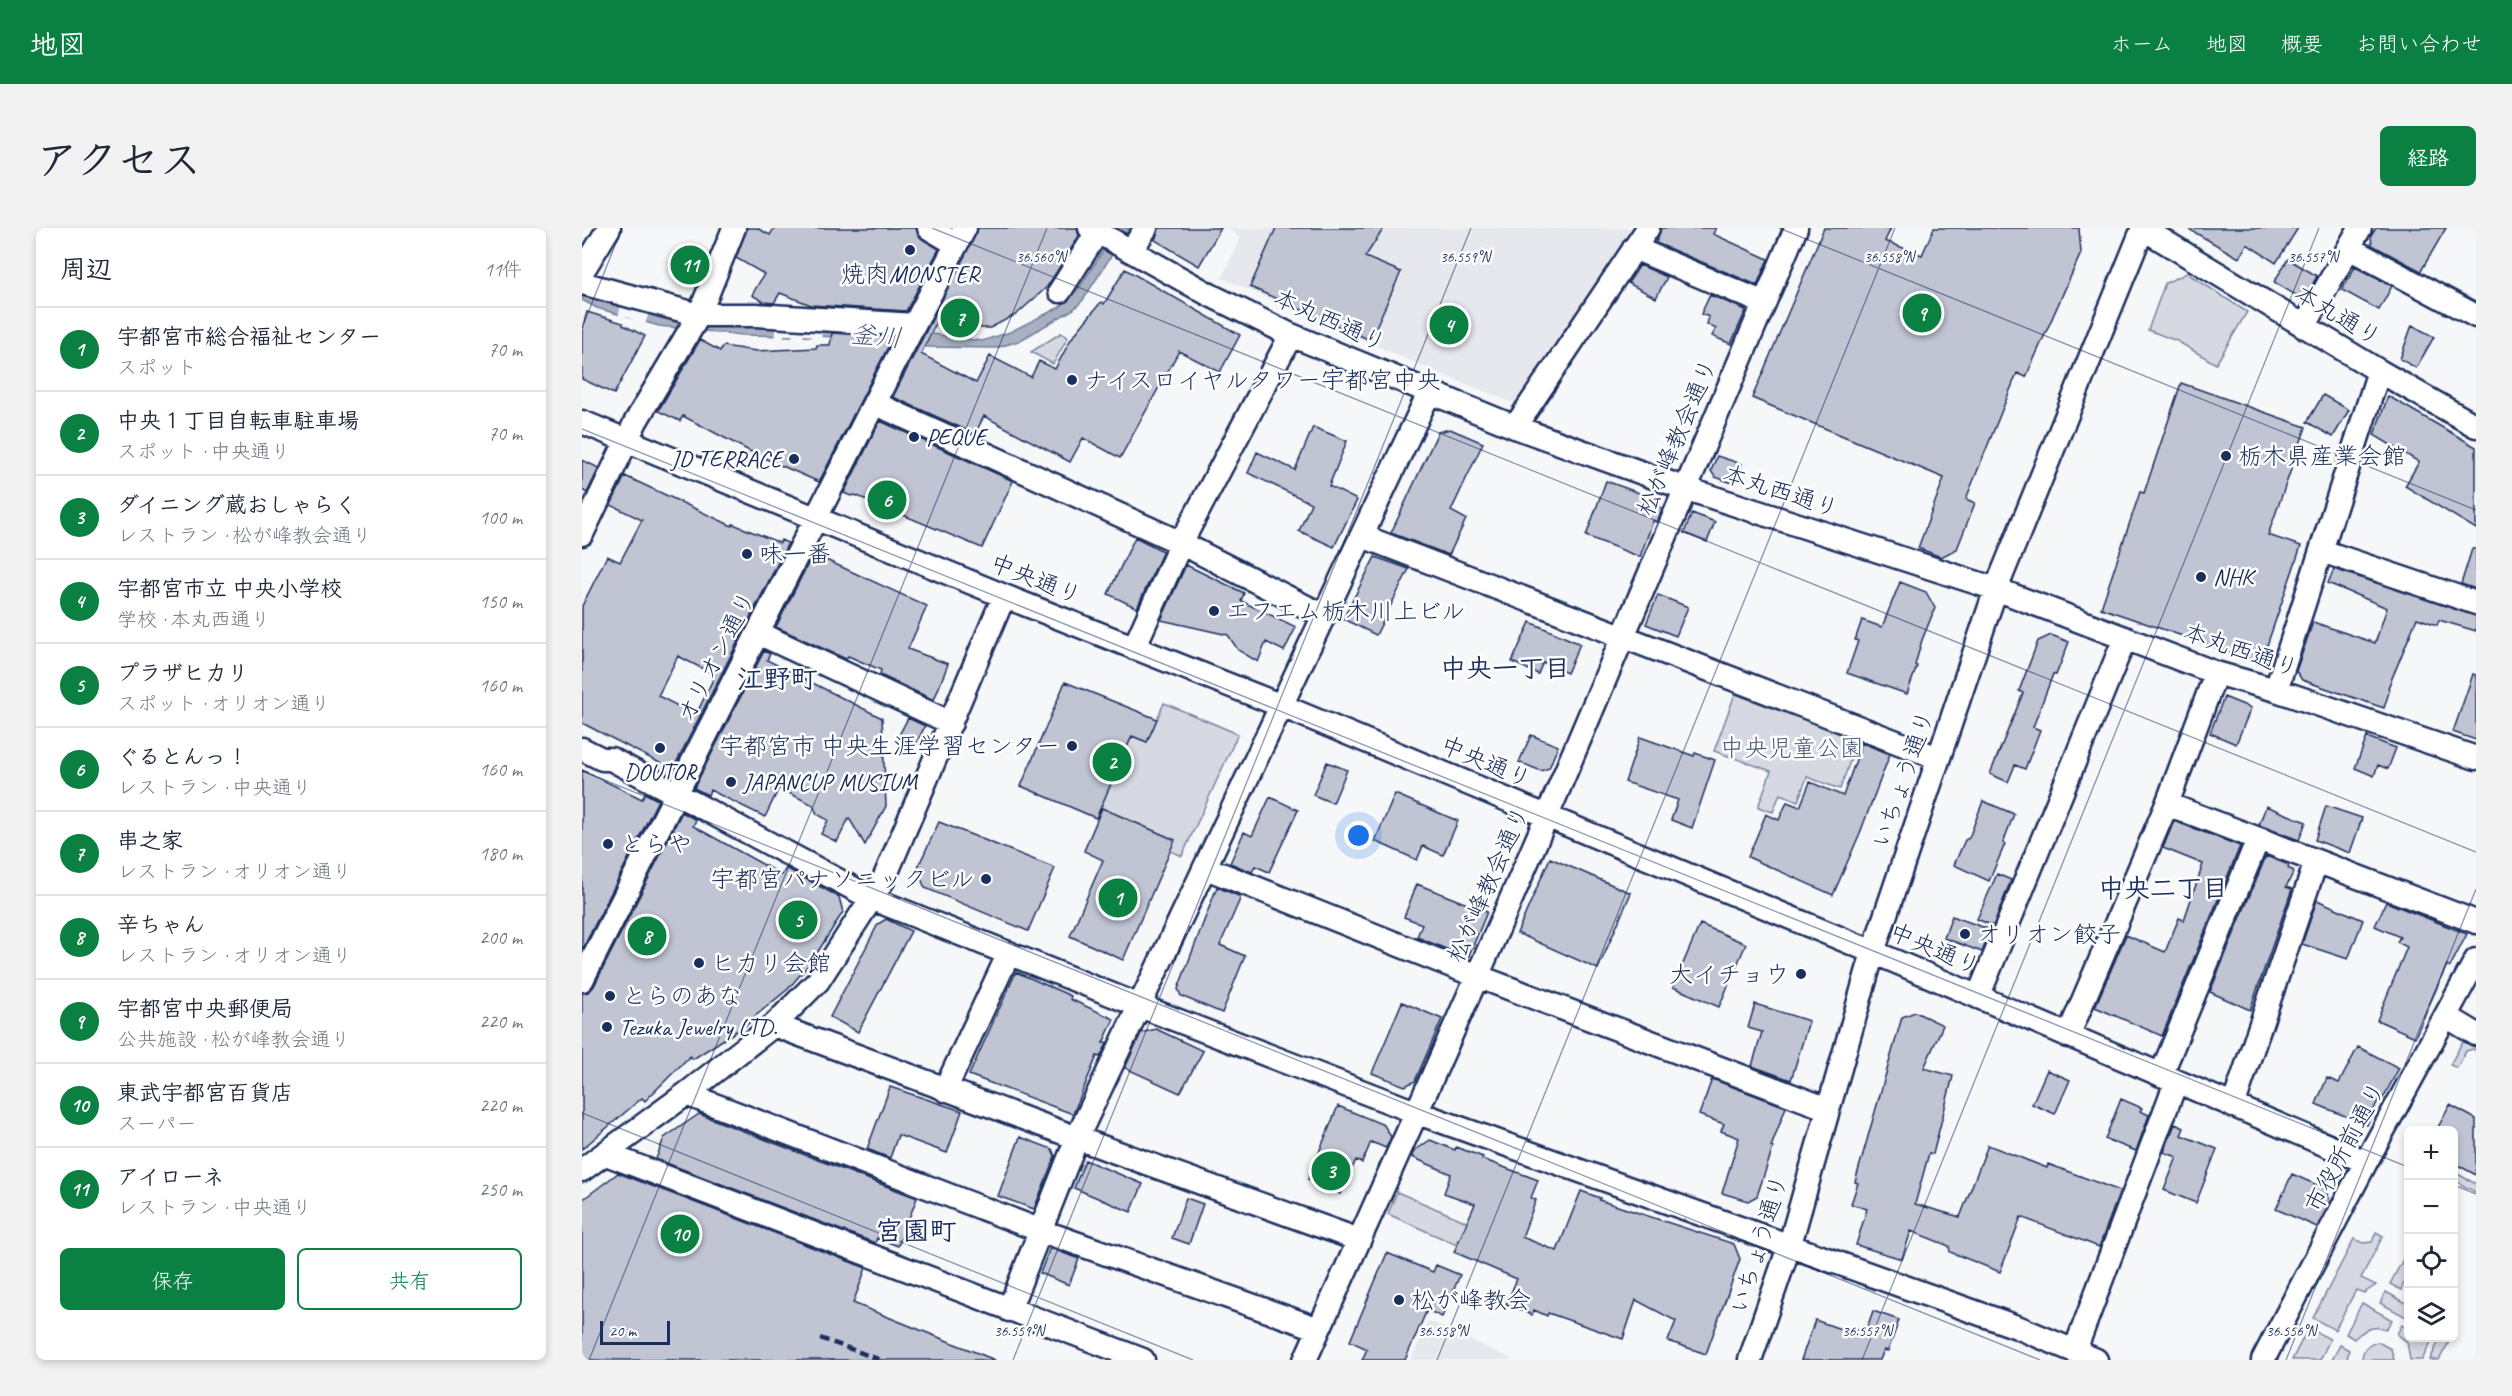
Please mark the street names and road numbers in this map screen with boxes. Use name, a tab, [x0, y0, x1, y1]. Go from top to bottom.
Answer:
street label: 本丸通り	[2289, 277, 2387, 353]
street label: 本丸西通り	[1269, 282, 1391, 358]
street label: 松が峰教会通り	[1630, 354, 1724, 520]
street label: 本丸西通り	[1719, 458, 1843, 524]
street label: 中央通り	[986, 547, 1086, 611]
street label: オリオン通り	[670, 586, 762, 728]
street label: 本丸西通り	[2179, 616, 2303, 684]
street label: いちょう通り	[1865, 706, 1941, 852]
street label: 中央通り	[1436, 729, 1536, 795]
street label: 松が峰教会通り	[1440, 801, 1536, 967]
street label: 中央通り	[1885, 916, 1985, 982]
street label: 市役所前通り	[2298, 1076, 2392, 1218]
street label: いちょう通り	[1724, 1171, 1794, 1317]

